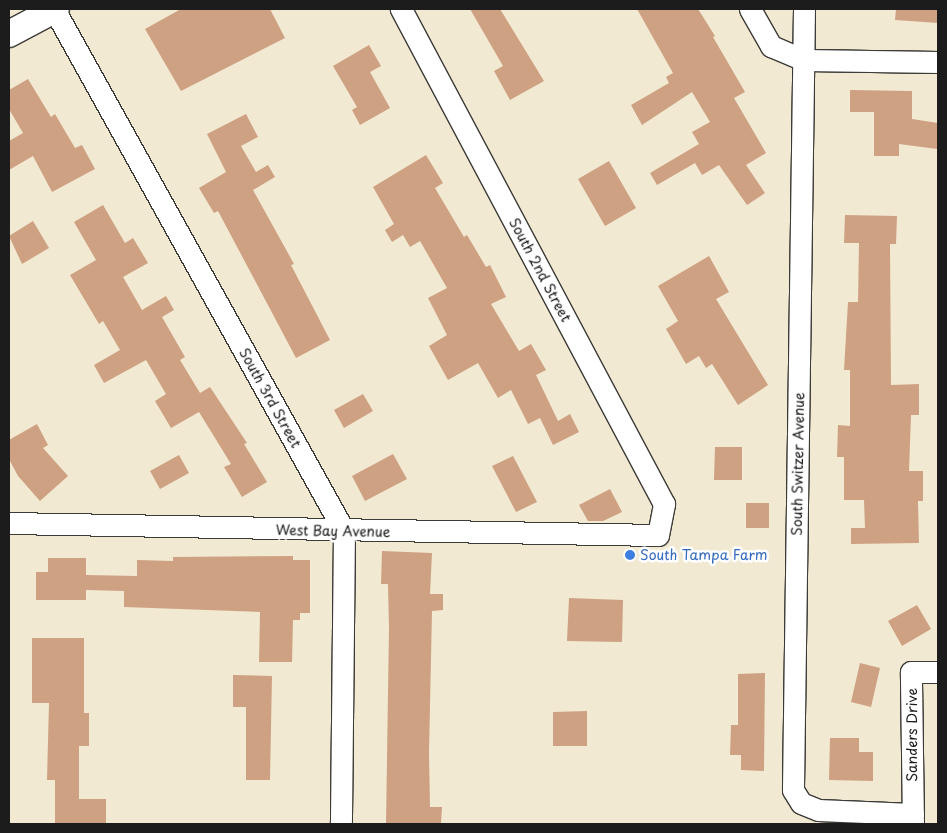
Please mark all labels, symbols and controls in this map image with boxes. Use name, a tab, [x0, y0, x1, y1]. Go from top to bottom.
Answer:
street label: South 2nd Street	[505, 215, 575, 325]
street label: South 3rd Street	[235, 344, 305, 452]
street label: South Switzer Avenue	[788, 392, 808, 536]
street label: West Bay Avenue	[275, 522, 391, 540]
place label: South Tampa Farm	[640, 547, 769, 563]
marker: South Tampa Farm	[624, 549, 636, 561]
street label: Sanders Drive	[904, 688, 920, 782]

